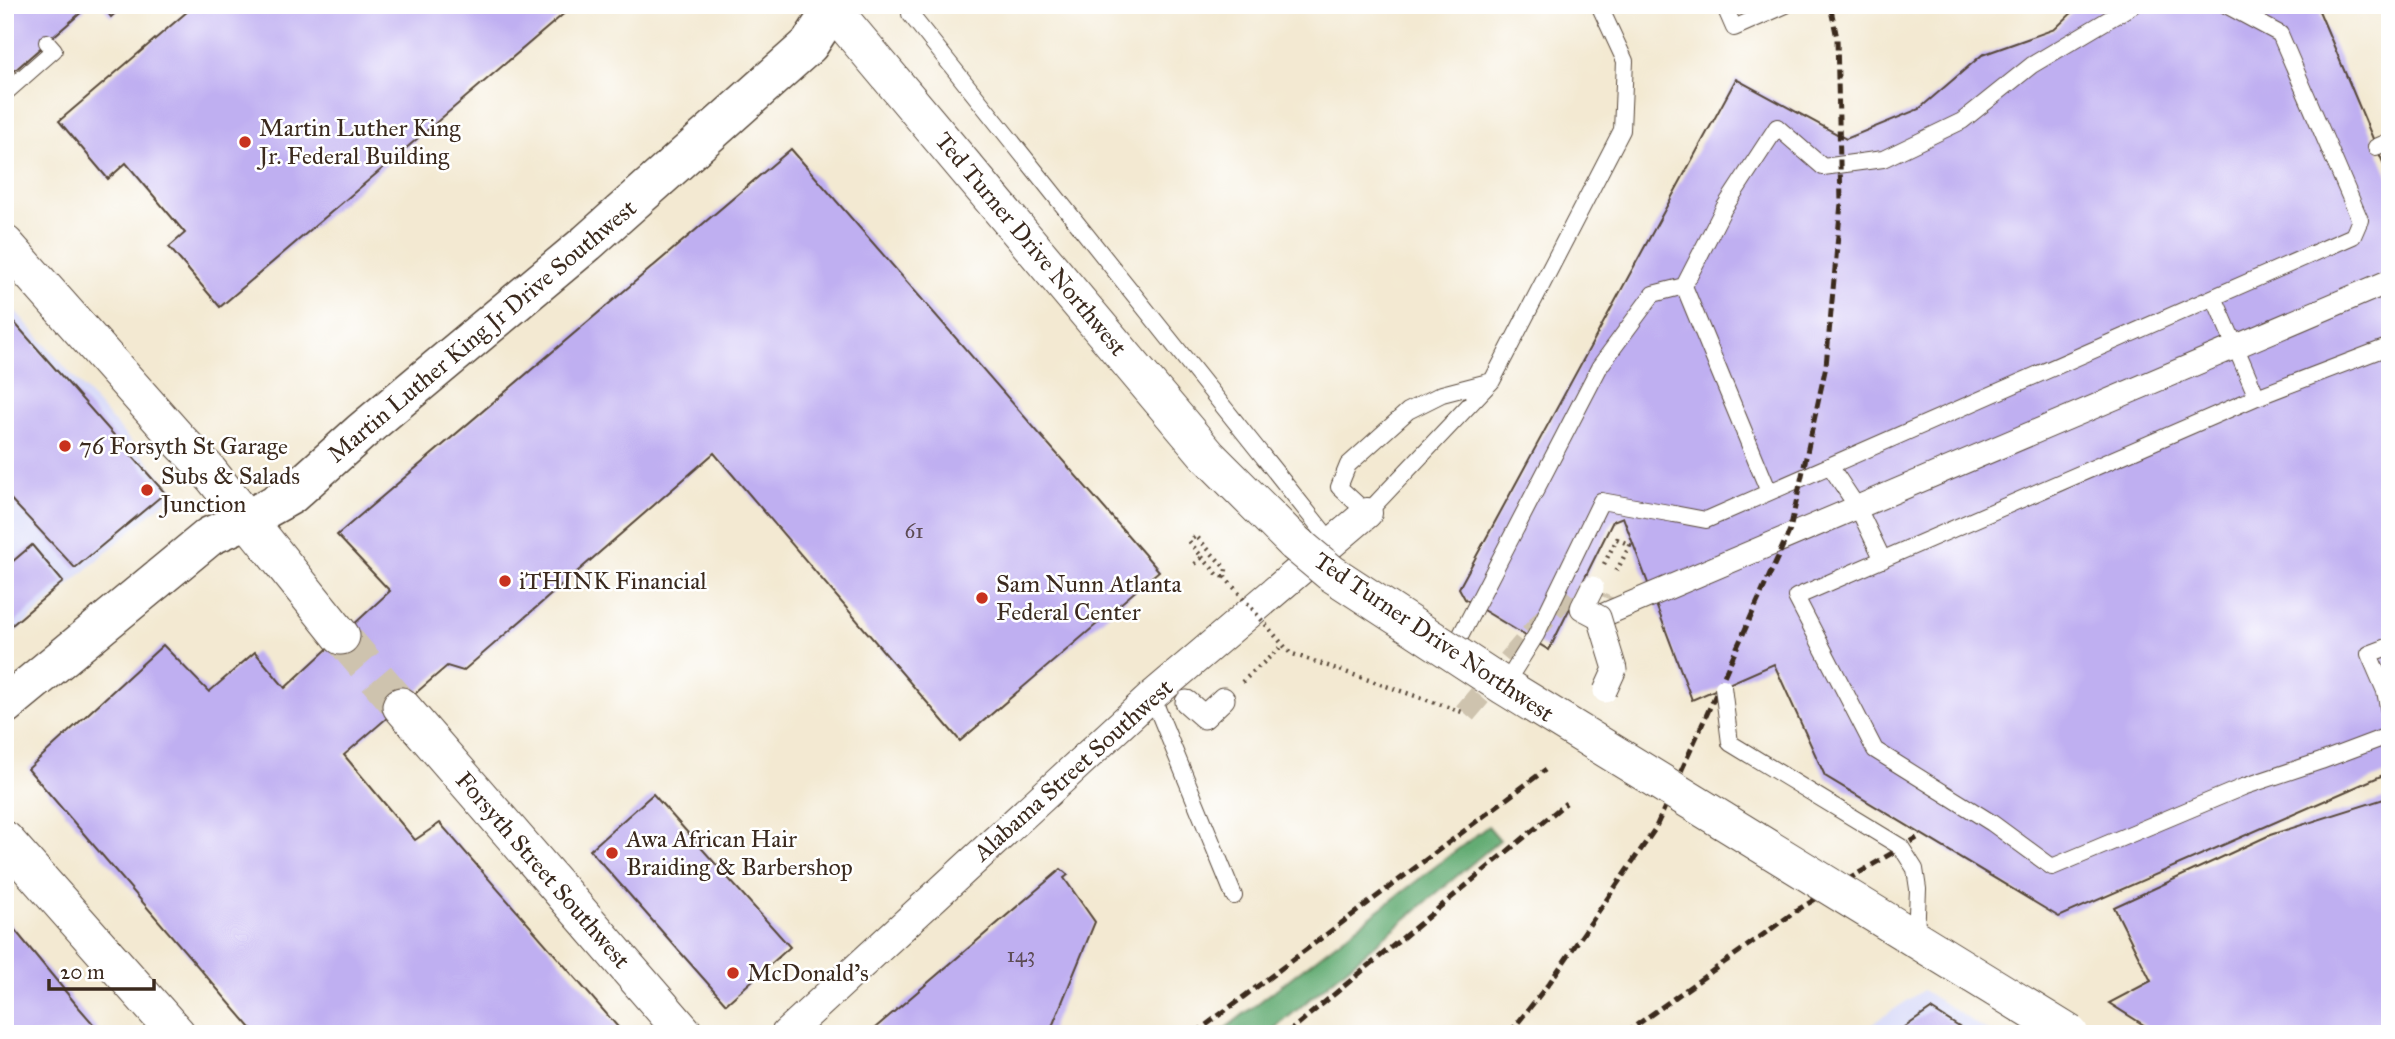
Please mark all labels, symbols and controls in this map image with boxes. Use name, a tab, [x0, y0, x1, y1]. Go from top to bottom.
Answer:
place label: Martin Luther King Jr. Federal Building	[256, 113, 461, 171]
street label: Ted Turner Drive Northwest	[929, 126, 1134, 362]
marker: Martin Luther King Jr. Federal Building	[237, 134, 253, 150]
street label: Martin Luther King Jr Drive Southwest	[322, 193, 643, 469]
place label: 76 Forsyth St Garage	[79, 431, 288, 461]
marker: 76 Forsyth St Garage	[57, 438, 73, 454]
place label: Subs & Salads Junction	[158, 461, 300, 519]
marker: Subs & Salads Junction	[139, 482, 155, 498]
house number: 61	[905, 518, 923, 544]
street label: Ted Turner Drive Northwest	[1308, 545, 1560, 729]
place label: iTHINK Financial	[519, 566, 707, 596]
place label: Sam Nunn Atlanta Federal Center	[996, 569, 1183, 627]
marker: iTHINK Financial	[497, 573, 513, 589]
marker: Sam Nunn Atlanta Federal Center	[974, 590, 990, 606]
street label: Alabama Street Southwest	[966, 672, 1179, 868]
street label: Forsyth Street Southwest	[449, 765, 637, 975]
place label: Awa African Hair Braiding & Barbershop	[625, 824, 853, 882]
marker: Awa African Hair Braiding & Barbershop	[604, 845, 620, 861]
house number: 143	[1007, 942, 1035, 968]
scale bar	[49, 948, 154, 992]
place label: McDonald's	[747, 958, 869, 988]
text: 20 m	[60, 959, 105, 985]
marker: McDonald's	[725, 965, 741, 981]

